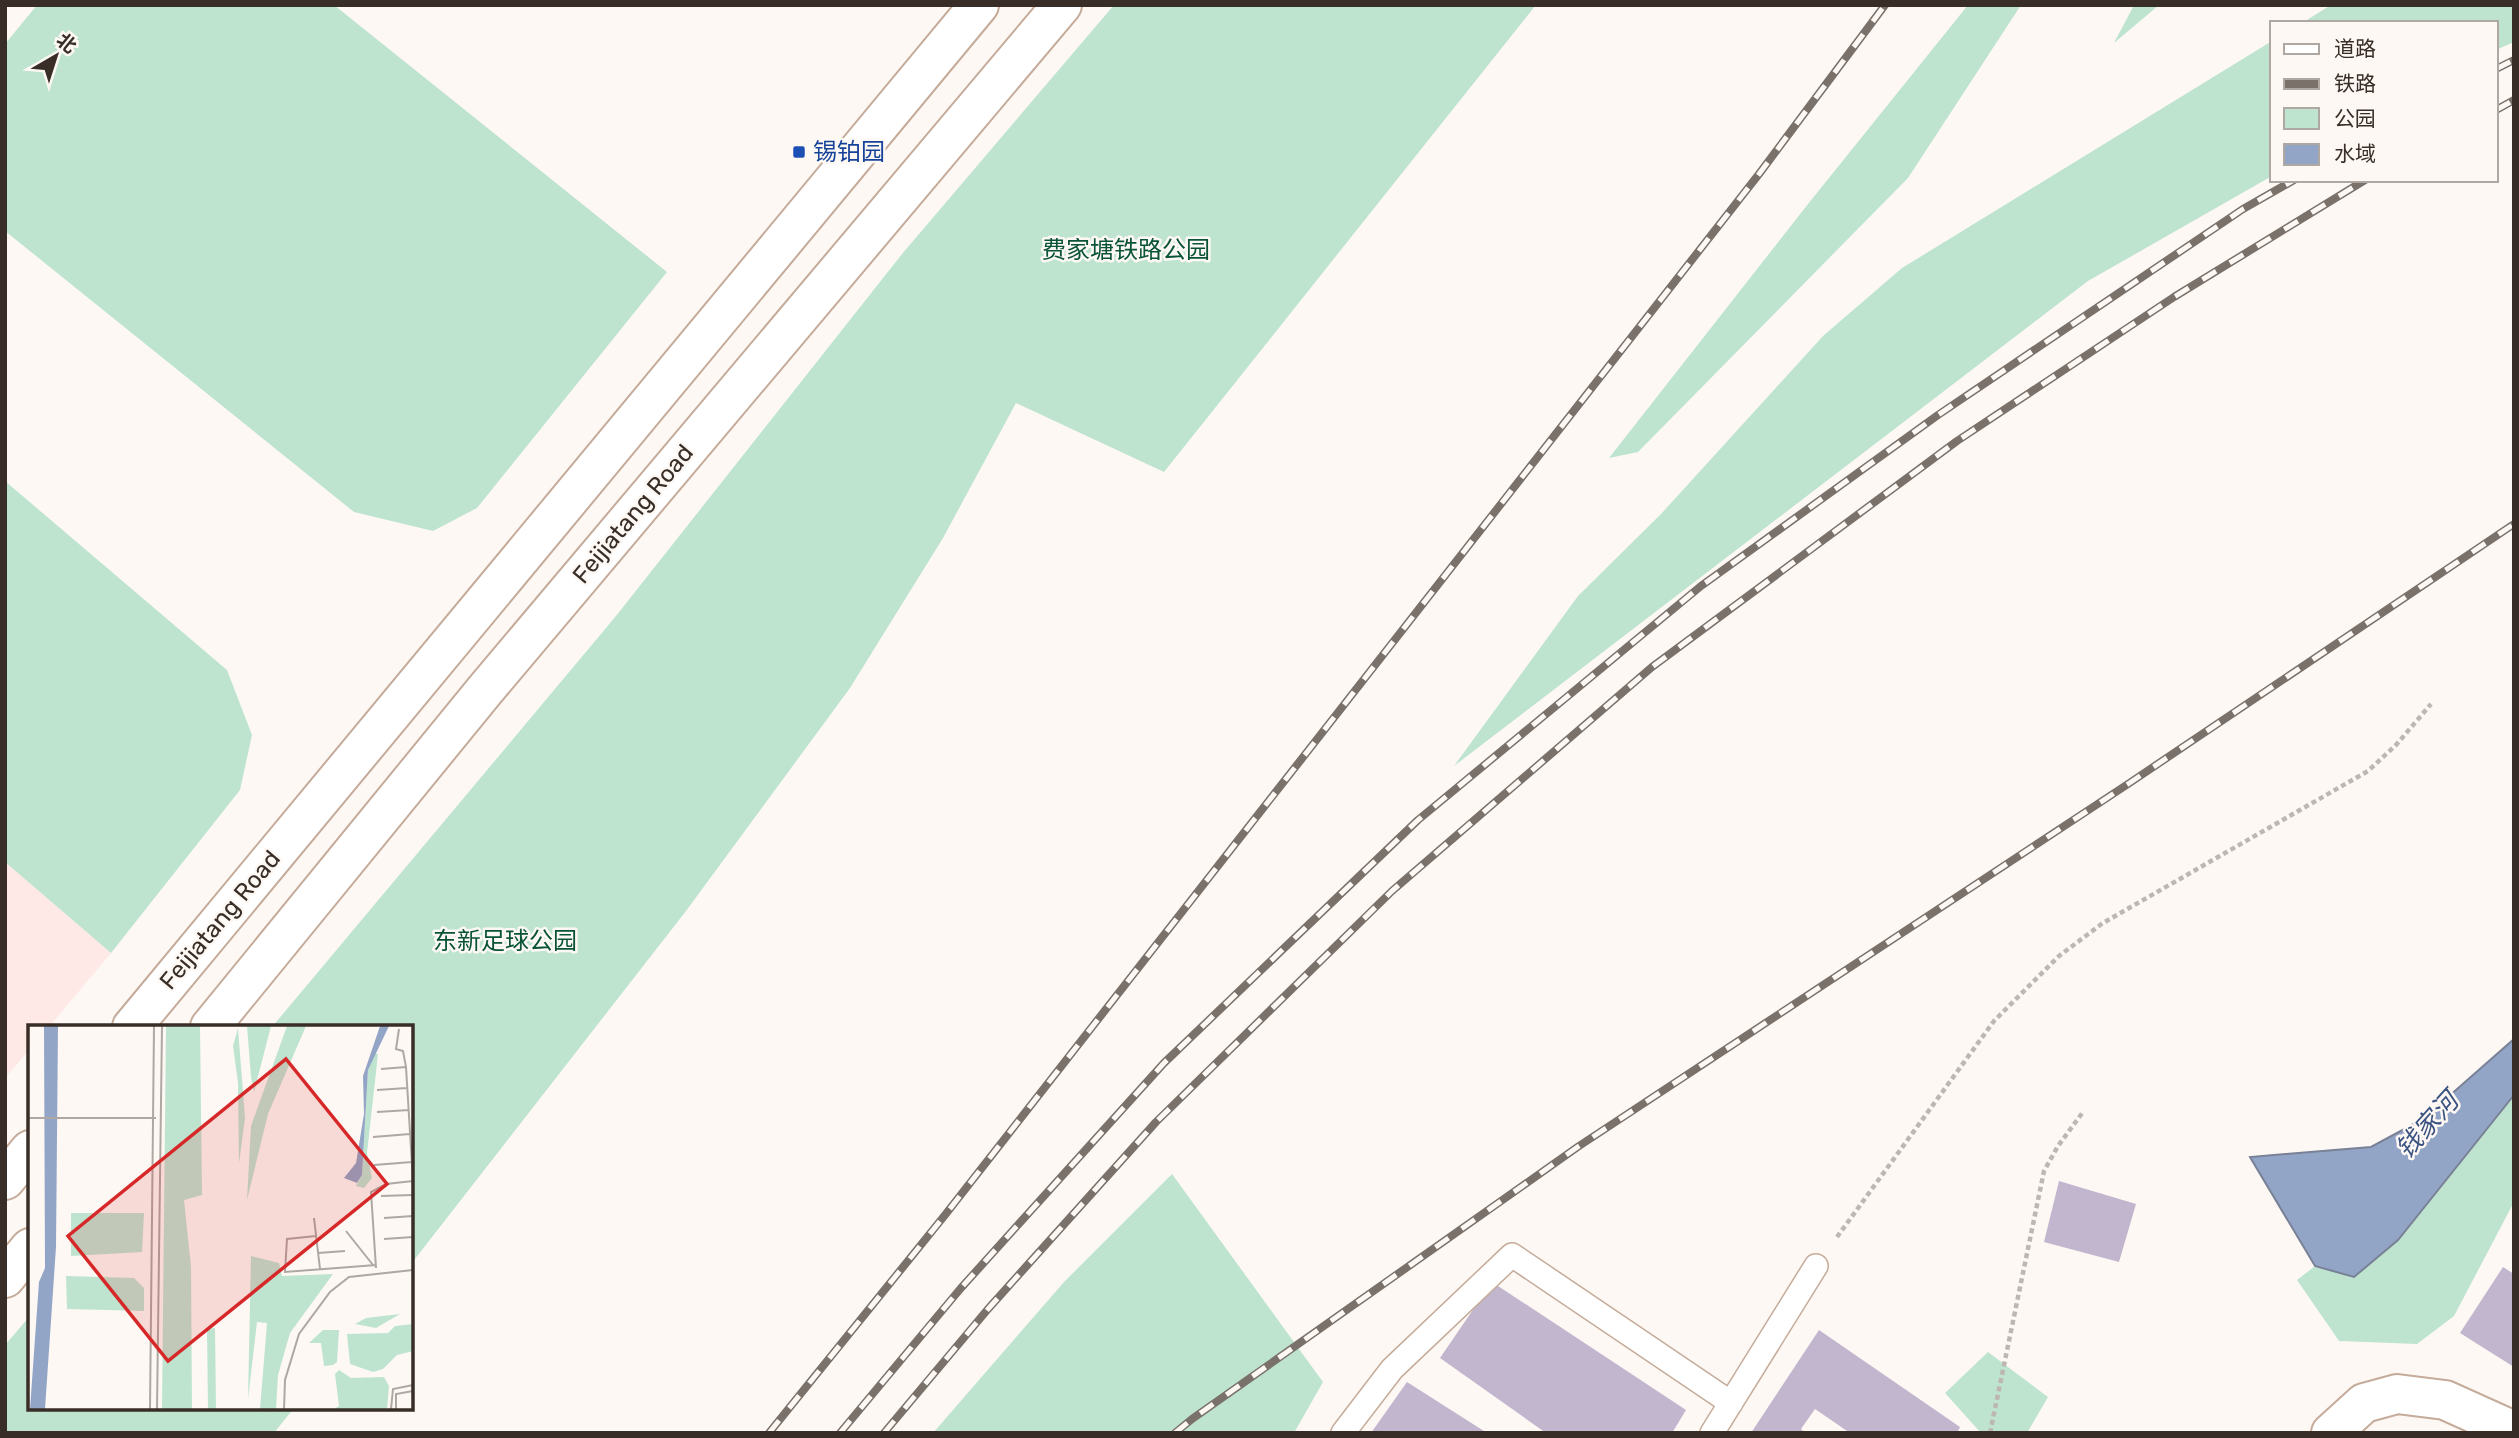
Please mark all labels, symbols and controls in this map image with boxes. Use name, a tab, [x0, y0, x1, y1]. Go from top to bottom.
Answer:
north arrow	[21, 21, 91, 91]
legend	[2270, 21, 2498, 182]
text: 北	[52, 28, 81, 58]
text: 道路	[2334, 36, 2376, 61]
text: 铁路	[2334, 71, 2376, 96]
text: 公园	[2334, 106, 2376, 131]
place label: 锡铂园	[813, 138, 885, 166]
text: 水域	[2334, 141, 2376, 166]
marker: 锡铂园	[791, 144, 807, 160]
park label: 费家塘铁路公园	[1042, 236, 1210, 264]
street label: Feijiatang Road	[567, 439, 699, 589]
street label: Feijiatang Road	[154, 845, 286, 995]
park label: 东新足球公园	[433, 927, 577, 955]
inset map	[28, 1025, 413, 1410]
water label: 钱家河	[2390, 1082, 2468, 1165]

